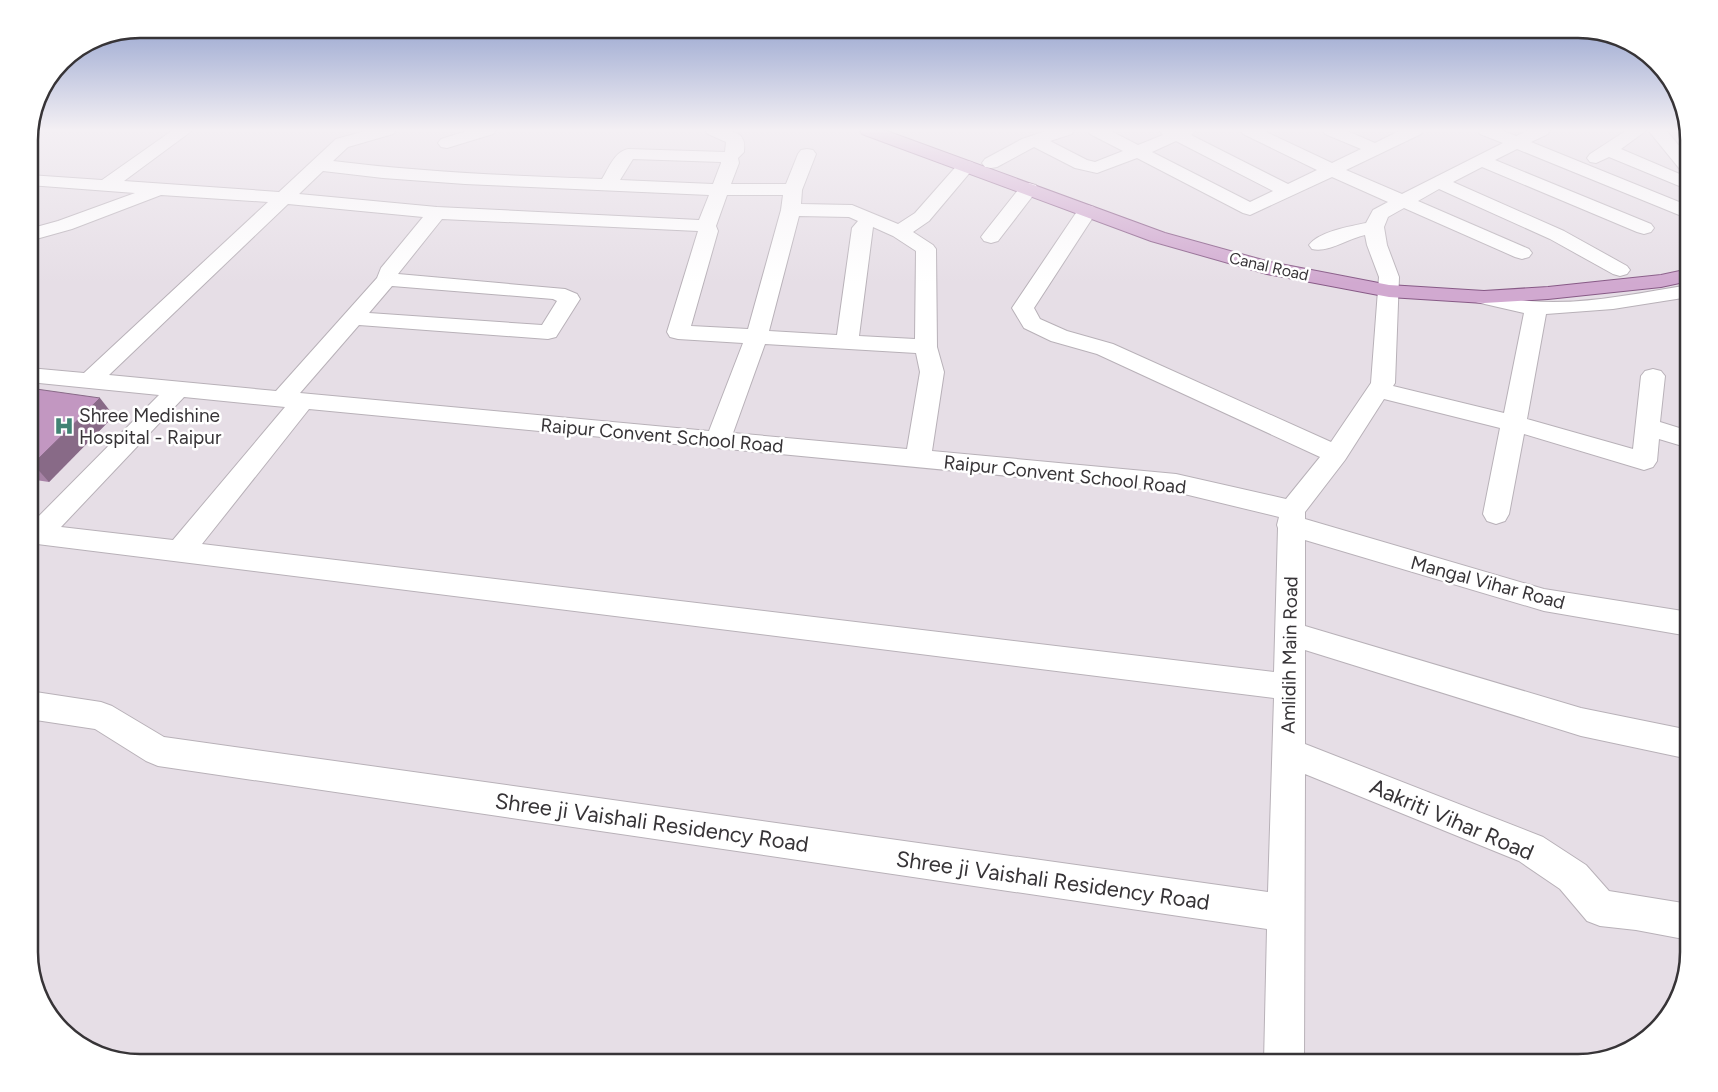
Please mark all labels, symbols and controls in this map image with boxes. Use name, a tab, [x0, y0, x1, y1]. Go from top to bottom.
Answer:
street label: Canal Road	[1227, 248, 1311, 285]
place label: Shree Medishine Hospital - Raipur	[79, 404, 222, 449]
street label: Raipur Convent School Road	[540, 413, 784, 458]
hospital icon: Shree Medishine Hospital - Raipur	[53, 415, 75, 437]
street label: Raipur Convent School Road	[942, 450, 1187, 499]
street label: Mangal Vihar Road	[1408, 551, 1568, 614]
street label: Amlidih Main Road	[1277, 576, 1302, 734]
street label: Aakriti Vihar Road	[1366, 773, 1538, 866]
street label: Shree ji Vaishali Residency Road	[493, 787, 811, 858]
street label: Shree ji Vaishali Residency Road	[894, 845, 1212, 916]

